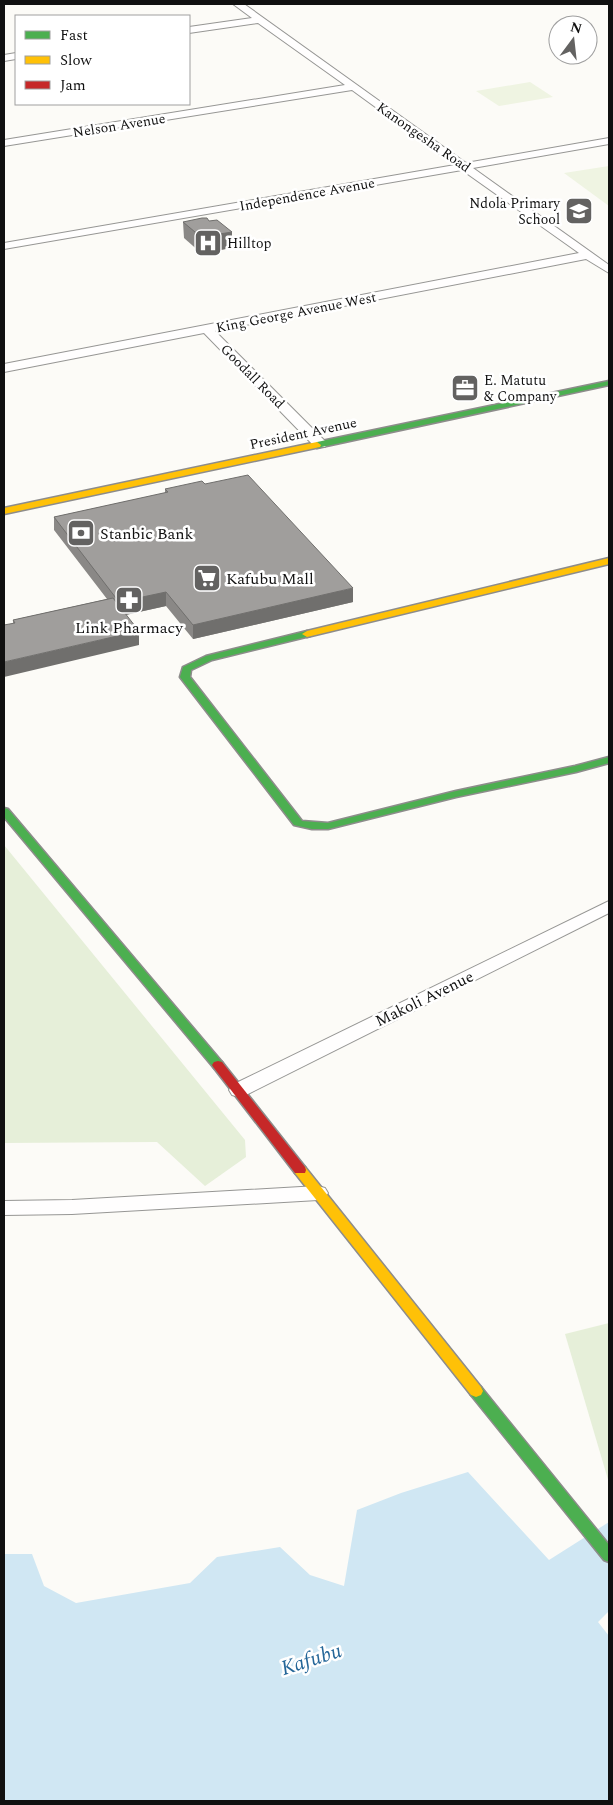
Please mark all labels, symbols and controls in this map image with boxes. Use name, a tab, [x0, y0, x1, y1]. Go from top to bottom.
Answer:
legend	[15, 15, 190, 105]
north arrow	[548, 15, 598, 65]
text: N	[568, 16, 584, 40]
text: Fast	[60, 24, 88, 47]
text: Slow	[60, 49, 92, 72]
text: Jam	[60, 74, 86, 97]
street label: Kanongesha Road	[372, 97, 475, 178]
street label: Nelson Avenue	[71, 108, 167, 143]
street label: Independence Avenue	[238, 172, 377, 217]
place label: Ndola Primary School	[469, 193, 561, 230]
school or university icon: Ndola Primary School	[564, 196, 594, 226]
hospital icon: Hilltop	[193, 228, 223, 258]
place label: Hilltop	[227, 233, 271, 254]
street label: King George Avenue West	[214, 287, 378, 338]
street label: Goodall Road	[216, 339, 290, 414]
place label: E. Matutu & Company	[484, 370, 558, 407]
office icon: E. Matutu & Company	[450, 373, 480, 403]
street label: President Avenue	[248, 412, 359, 455]
bank icon: Stanbic Bank	[66, 518, 96, 548]
place label: Stanbic Bank	[100, 522, 194, 546]
supermarket icon: Kafubu Mall	[192, 563, 222, 593]
place label: Kafubu Mall	[226, 567, 314, 591]
pharmacy icon: Link Pharmacy	[114, 585, 144, 615]
place label: Link Pharmacy	[75, 616, 184, 640]
street label: Makoli Avenue	[371, 965, 478, 1033]
water label: Kafubu	[277, 1635, 346, 1685]

